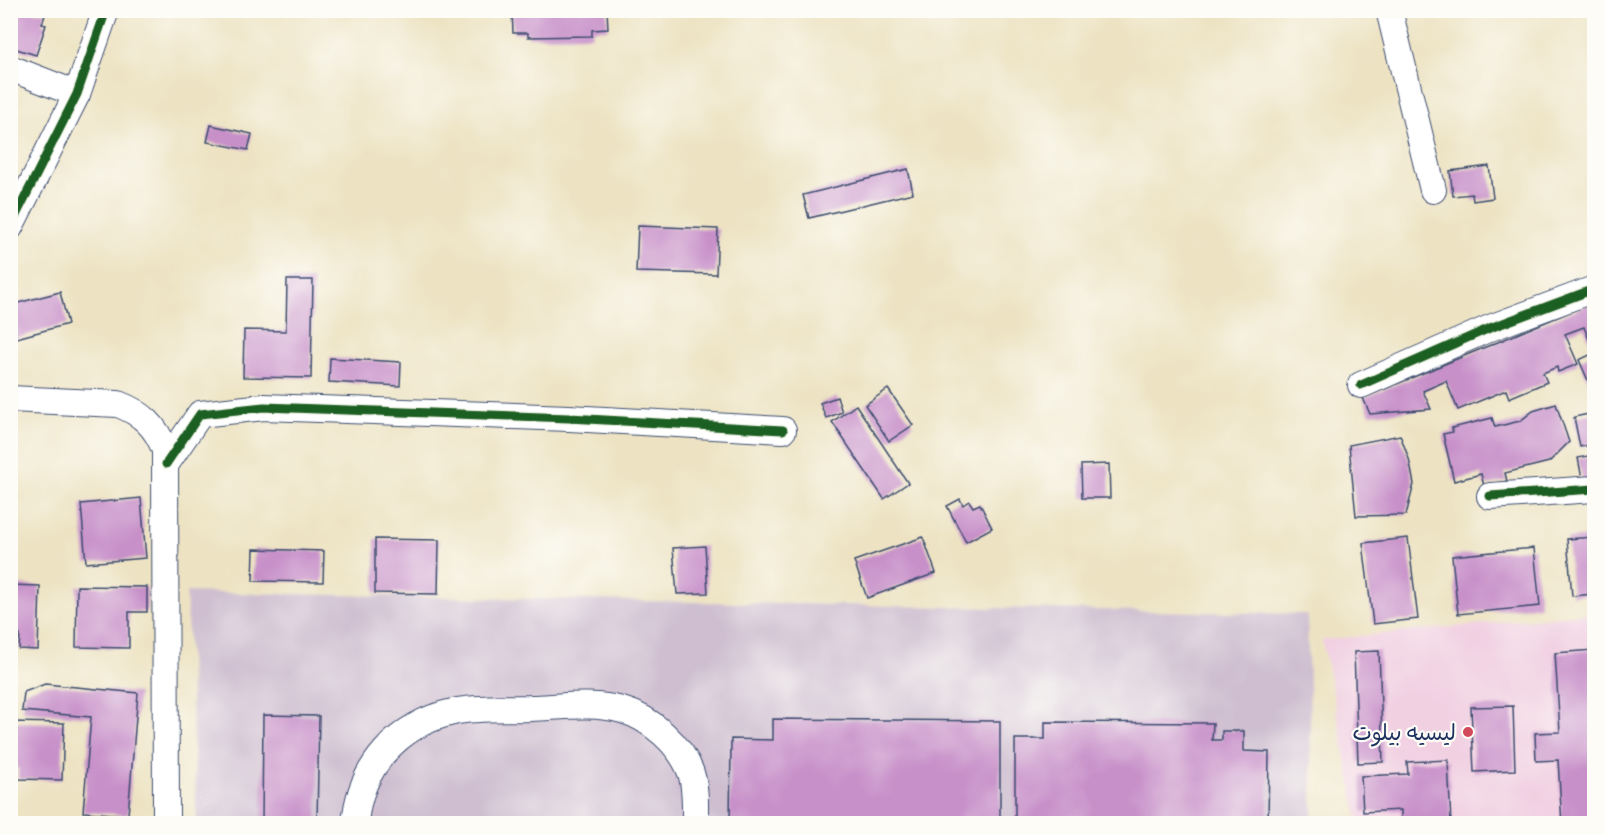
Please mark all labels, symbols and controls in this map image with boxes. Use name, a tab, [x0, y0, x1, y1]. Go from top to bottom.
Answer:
place label: ليسيه بيلوت	[1352, 723, 1456, 749]
marker: ليسيه بيلوت	[1461, 725, 1475, 739]

